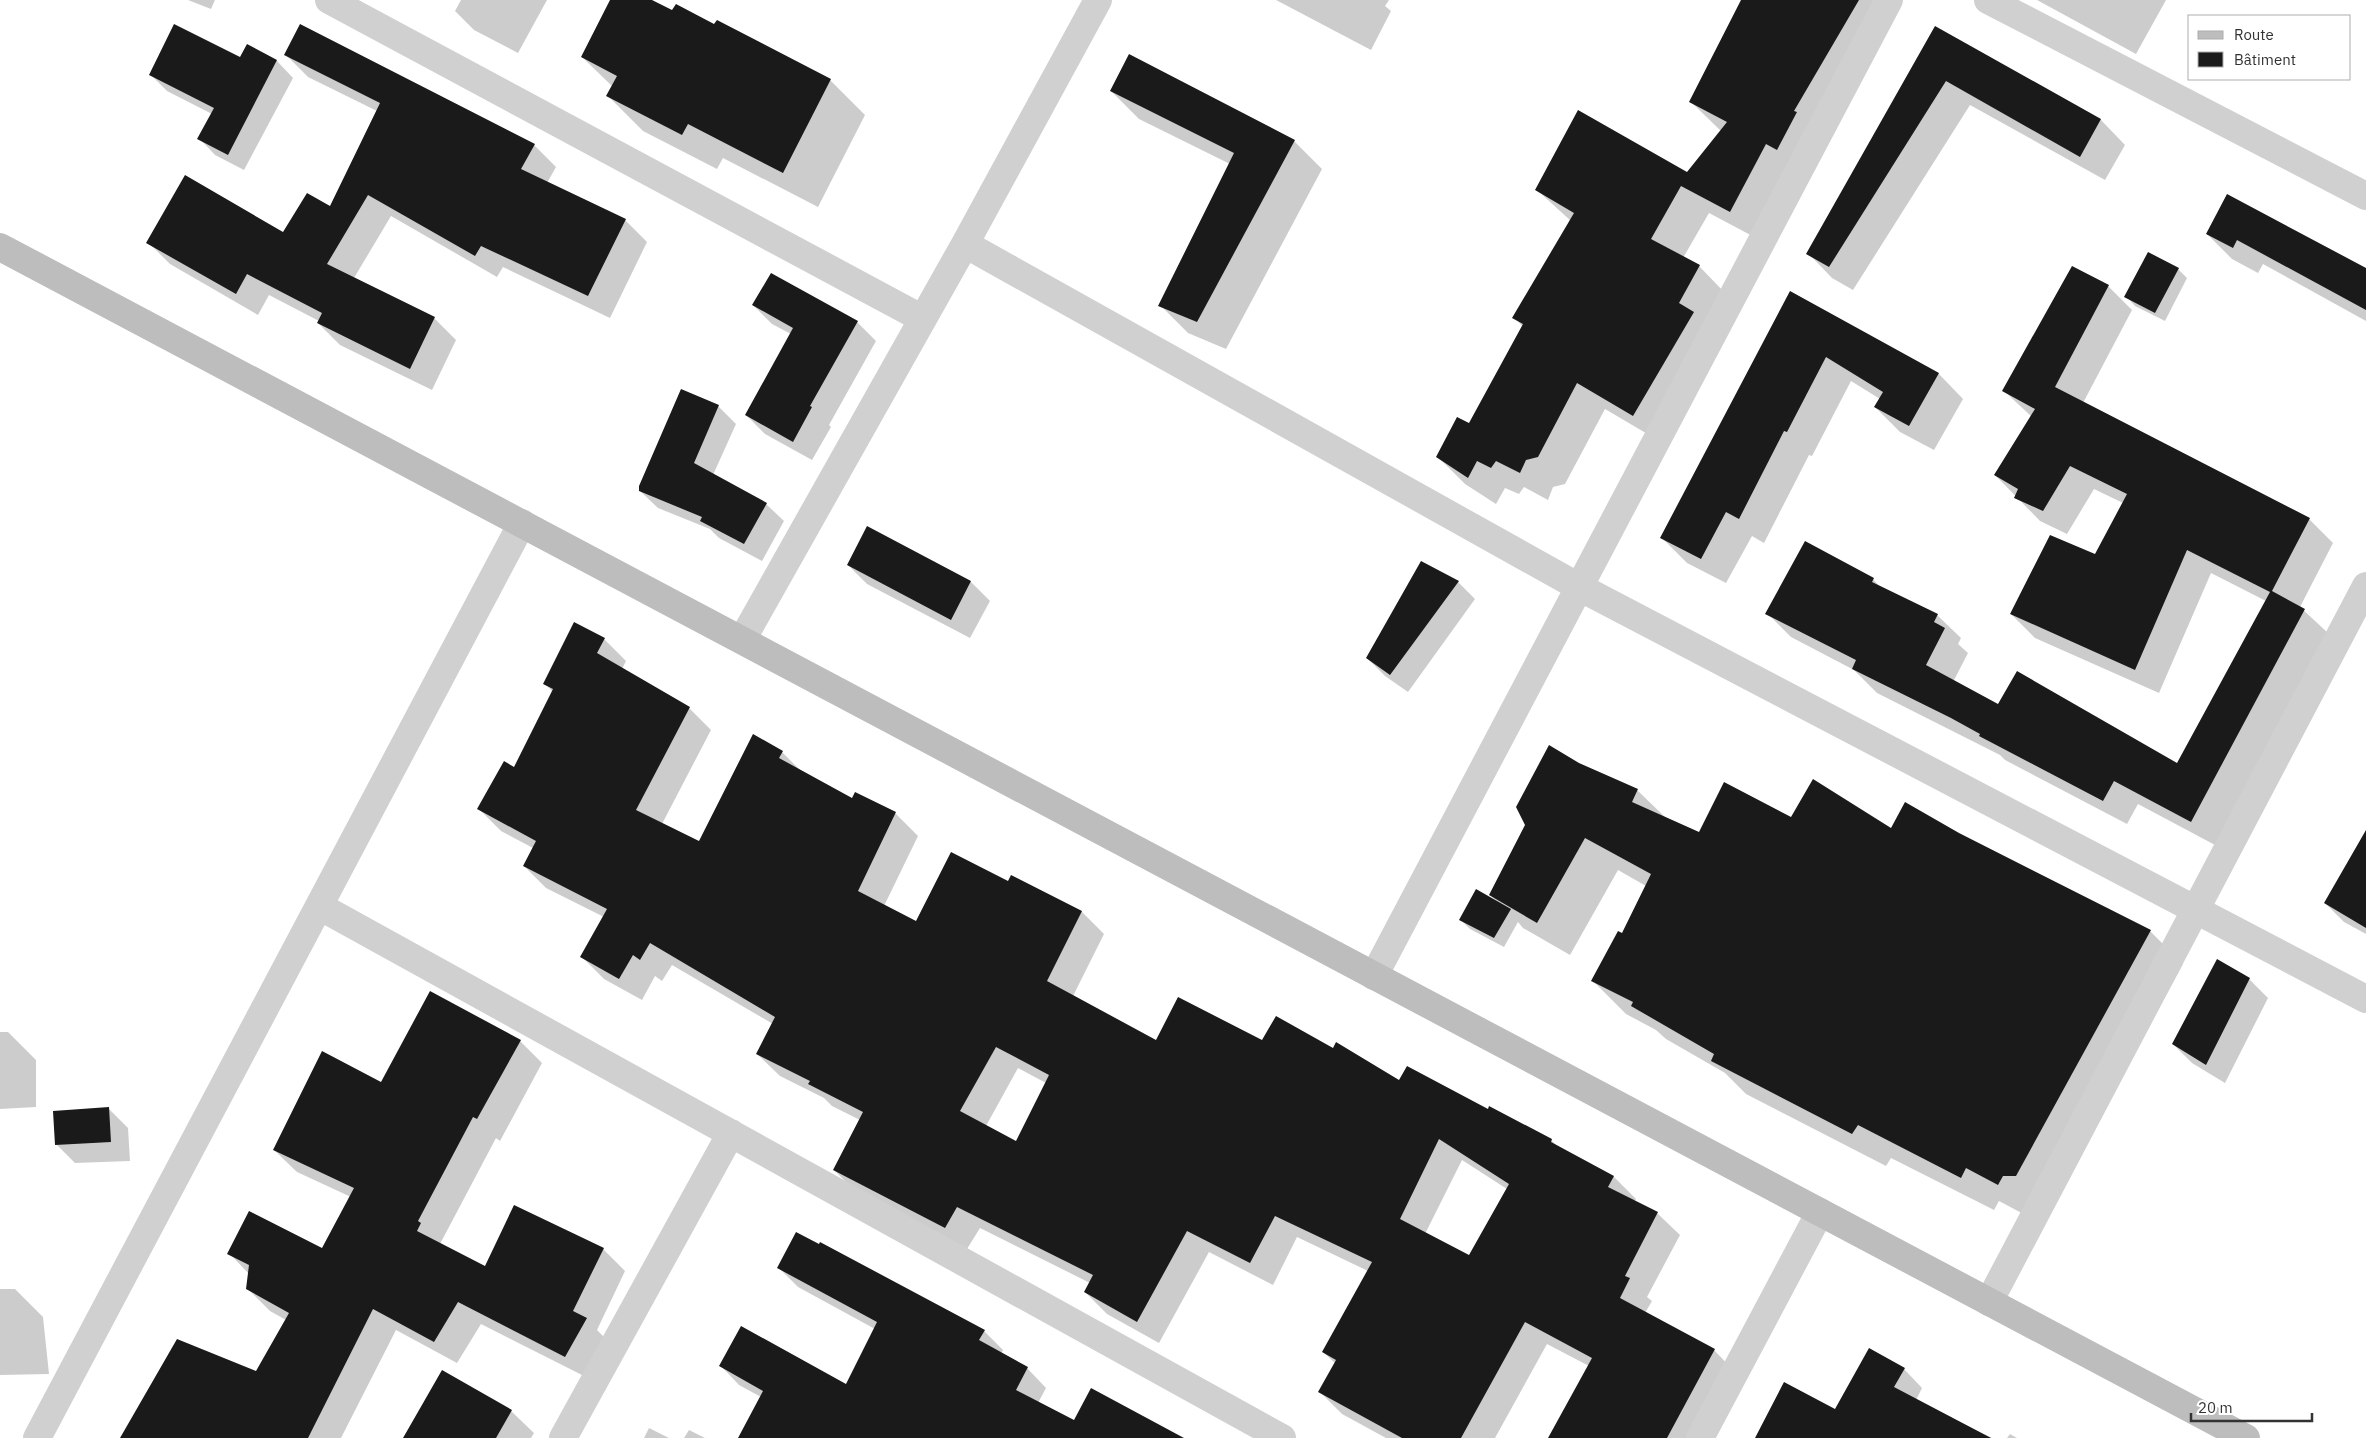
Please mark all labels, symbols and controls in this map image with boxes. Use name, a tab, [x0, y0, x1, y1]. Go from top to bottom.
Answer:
legend	[2188, 15, 2351, 80]
text: Route	[2234, 25, 2274, 44]
text: Bâtiment	[2234, 50, 2296, 69]
scale bar	[2191, 1390, 2312, 1422]
text: 20 m	[2198, 1398, 2233, 1417]

